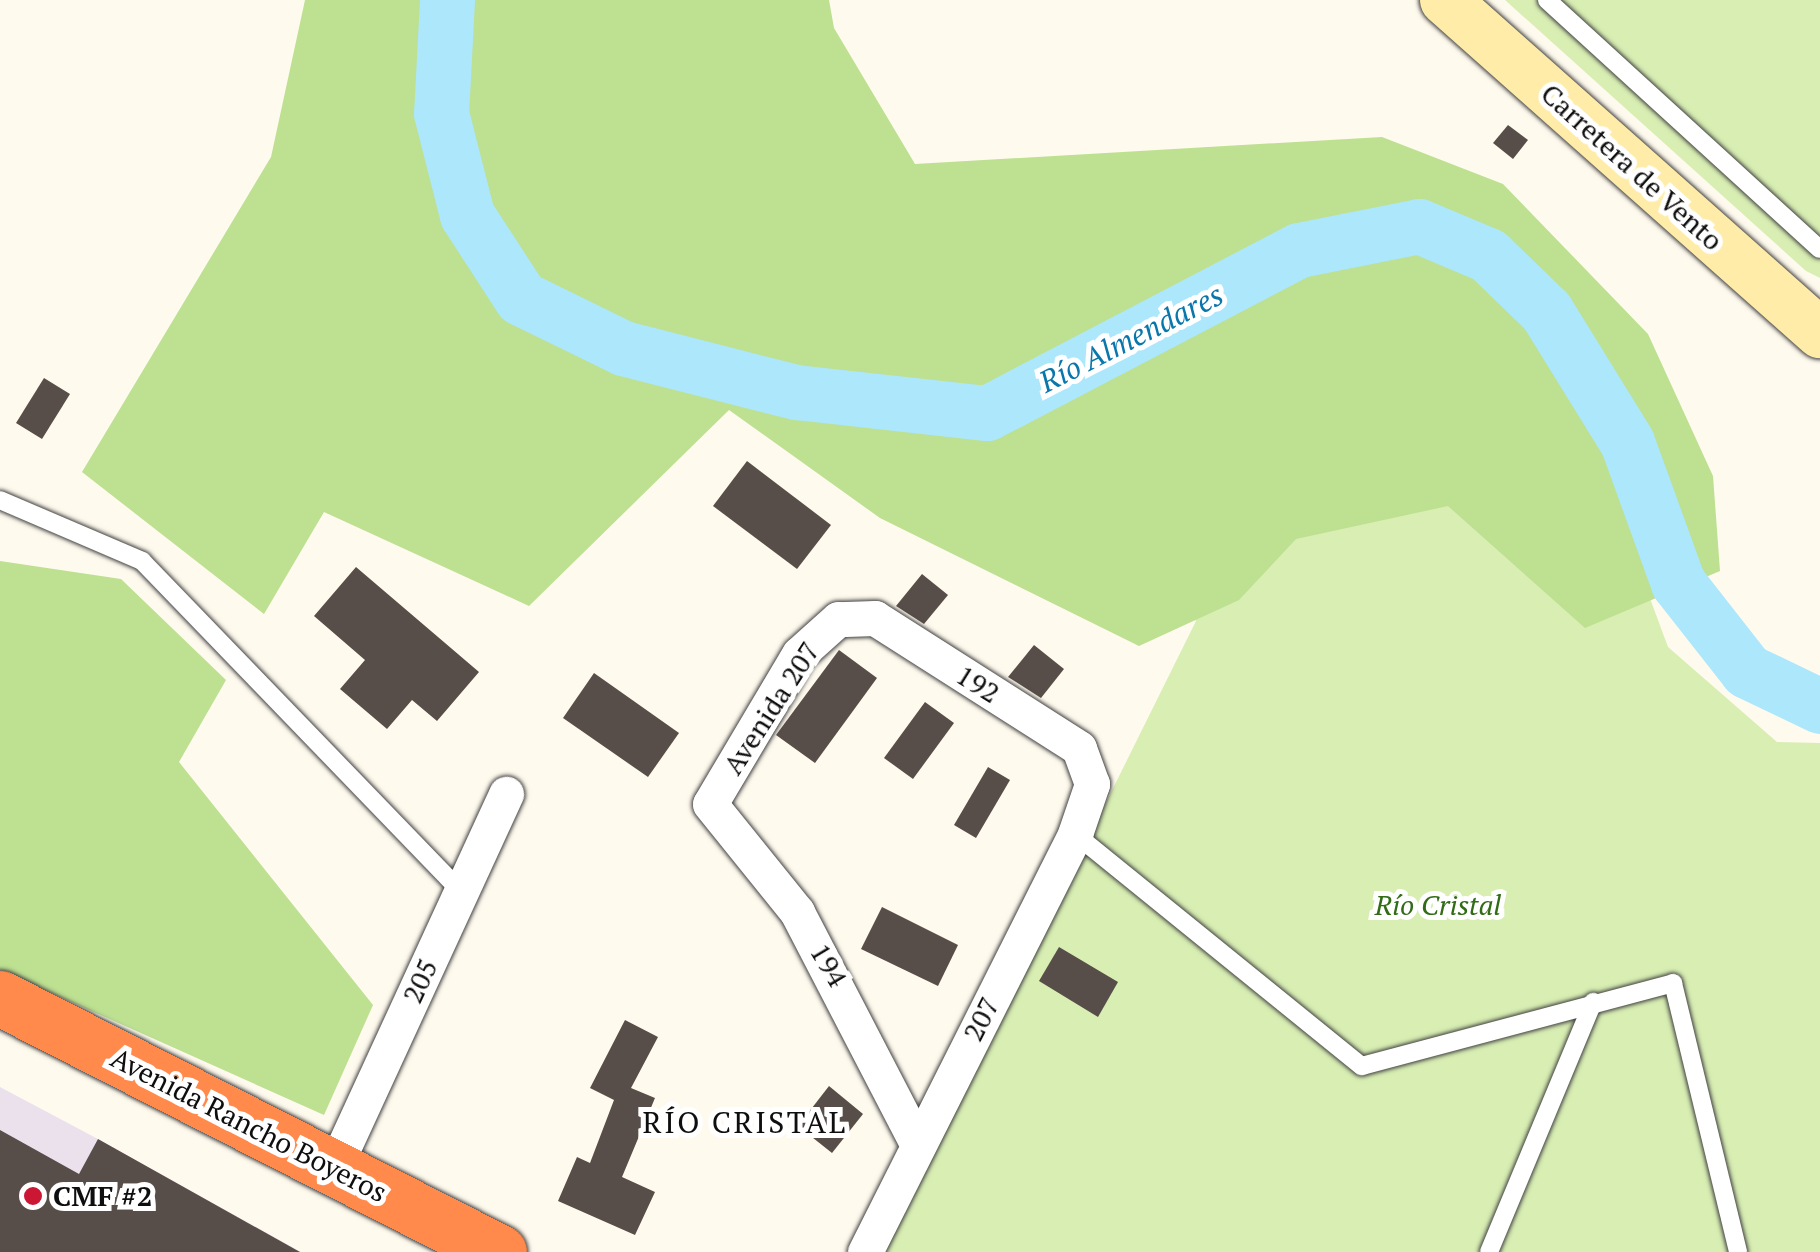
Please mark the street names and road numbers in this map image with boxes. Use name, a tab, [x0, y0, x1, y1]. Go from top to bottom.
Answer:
street label: Carretera de Vento	[1534, 76, 1730, 258]
street label: Avenida 207	[716, 635, 826, 781]
street label: 192	[950, 658, 1006, 710]
street label: 194	[803, 937, 855, 993]
street label: 205	[395, 954, 445, 1008]
street label: 207	[956, 991, 1006, 1047]
street label: Avenida Rancho Boyeros	[105, 1041, 393, 1209]

